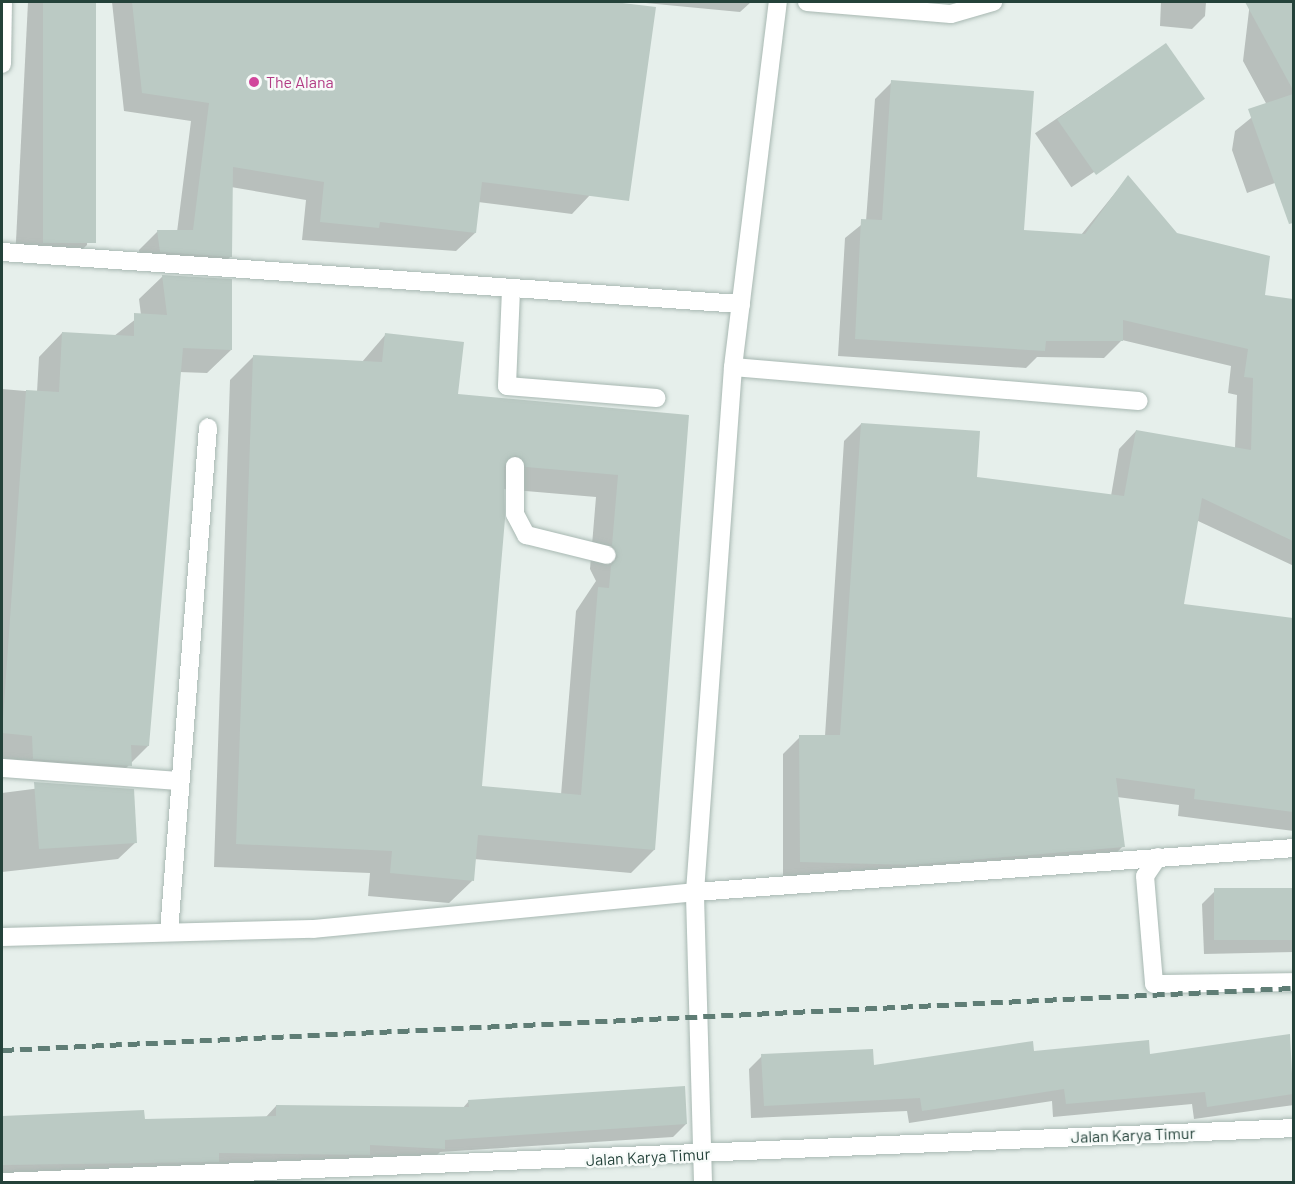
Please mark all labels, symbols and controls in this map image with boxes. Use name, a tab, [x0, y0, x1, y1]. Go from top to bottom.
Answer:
place label: The Alana	[266, 72, 334, 92]
marker: The Alana	[247, 75, 261, 89]
street label: Jalan Karya Timur	[1070, 1123, 1196, 1147]
street label: Jalan Karya Timur	[585, 1144, 711, 1170]

